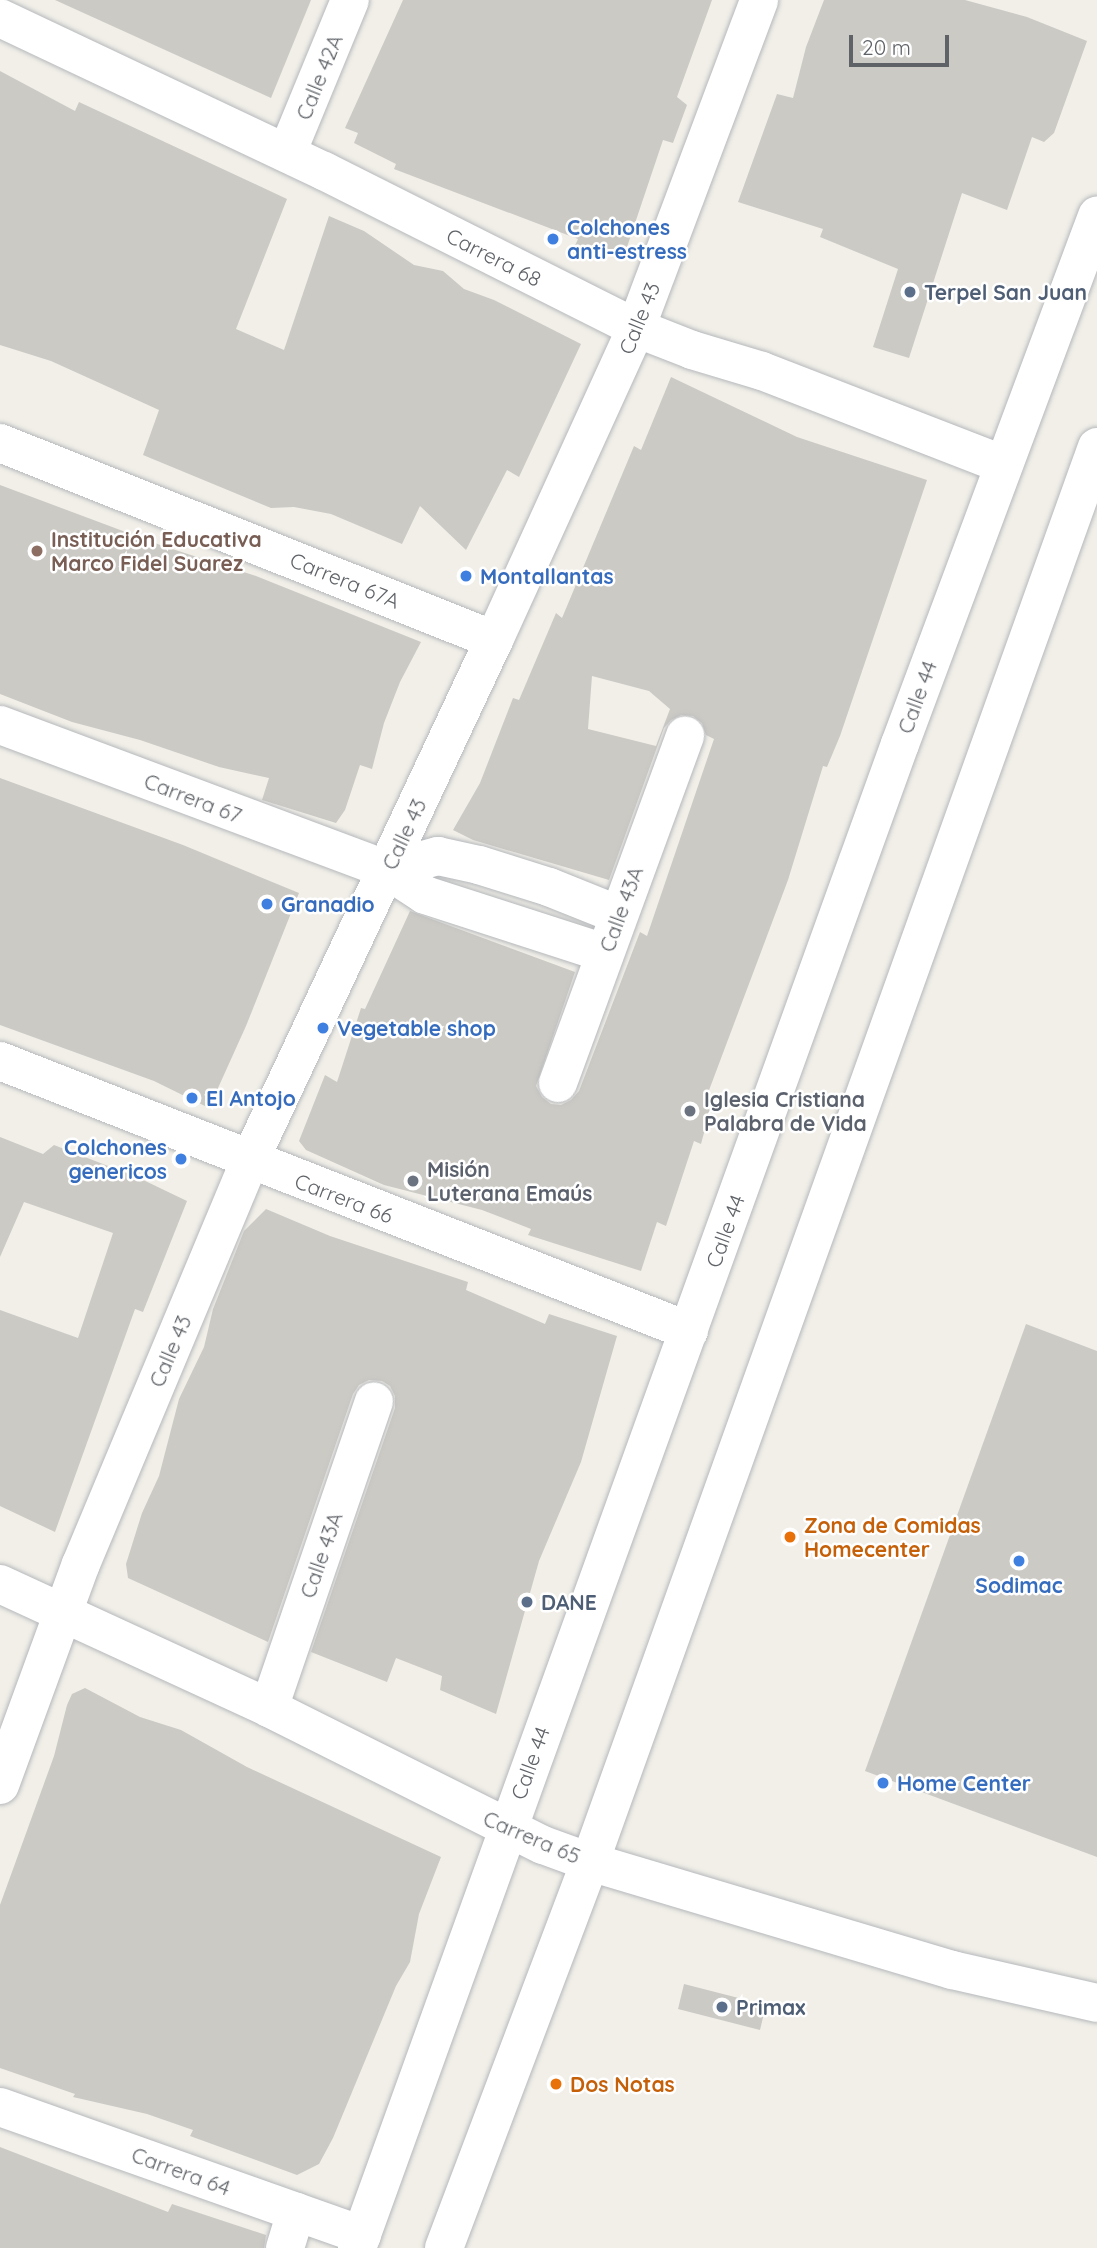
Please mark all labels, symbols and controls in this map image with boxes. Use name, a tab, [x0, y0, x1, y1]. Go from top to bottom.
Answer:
scale bar	[852, 21, 952, 65]
street label: Calle 42A	[291, 31, 347, 123]
text: 20 m	[862, 34, 911, 60]
place label: Colchones anti-estress	[567, 214, 687, 264]
street label: Carrera 68	[442, 222, 546, 292]
marker: Colchones anti-estress	[545, 231, 561, 247]
street label: Calle 43	[613, 278, 665, 358]
place label: Terpel San Juan	[924, 279, 1087, 305]
marker: Terpel San Juan	[902, 284, 918, 300]
place label: Institución Educativa Marco Fidel Suarez	[51, 526, 262, 576]
marker: Institución Educativa Marco Fidel Suarez	[29, 543, 45, 559]
street label: Carrera 67A	[287, 547, 403, 613]
place label: Montallantas	[480, 563, 614, 589]
marker: Montallantas	[458, 568, 474, 584]
street label: Calle 44	[892, 657, 942, 737]
street label: Carrera 67	[141, 768, 245, 828]
street label: Calle 43	[377, 794, 431, 874]
street label: Calle 43A	[594, 863, 648, 955]
place label: Granadio	[281, 891, 375, 917]
marker: Granadio	[259, 896, 275, 912]
place label: Vegetable shop	[337, 1015, 496, 1041]
marker: Vegetable shop	[315, 1020, 331, 1036]
place label: El Antojo	[206, 1085, 296, 1111]
place label: Iglesia Cristiana Palabra de Vida	[704, 1086, 867, 1136]
marker: El Antojo	[184, 1090, 200, 1106]
marker: Iglesia Cristiana Palabra de Vida	[682, 1103, 698, 1119]
place label: Colchones genericos	[64, 1134, 167, 1184]
marker: Colchones genericos	[173, 1151, 189, 1167]
place label: Misión Luterana Emaús	[427, 1156, 592, 1206]
street label: Carrera 66	[291, 1168, 397, 1228]
marker: Misión Luterana Emaús	[405, 1173, 421, 1189]
street label: Calle 44	[700, 1191, 750, 1271]
street label: Calle 43	[144, 1311, 196, 1391]
street label: Calle 43A	[295, 1509, 347, 1601]
place label: Zona de Comidas Homecenter	[804, 1512, 981, 1562]
marker: Zona de Comidas Homecenter	[782, 1529, 798, 1545]
marker: Sodimac	[1011, 1553, 1027, 1569]
place label: Sodimac	[975, 1572, 1063, 1598]
place label: DANE	[541, 1589, 597, 1615]
marker: DANE	[519, 1594, 535, 1610]
street label: Calle 44	[505, 1723, 555, 1803]
place label: Home Center	[897, 1770, 1031, 1796]
marker: Home Center	[875, 1775, 891, 1791]
street label: Carrera 65	[480, 1805, 584, 1869]
place label: Primax	[736, 1994, 806, 2020]
marker: Primax	[714, 1999, 730, 2015]
place label: Dos Notas	[570, 2071, 675, 2097]
marker: Dos Notas	[548, 2076, 564, 2092]
street label: Carrera 64	[128, 2142, 234, 2200]

